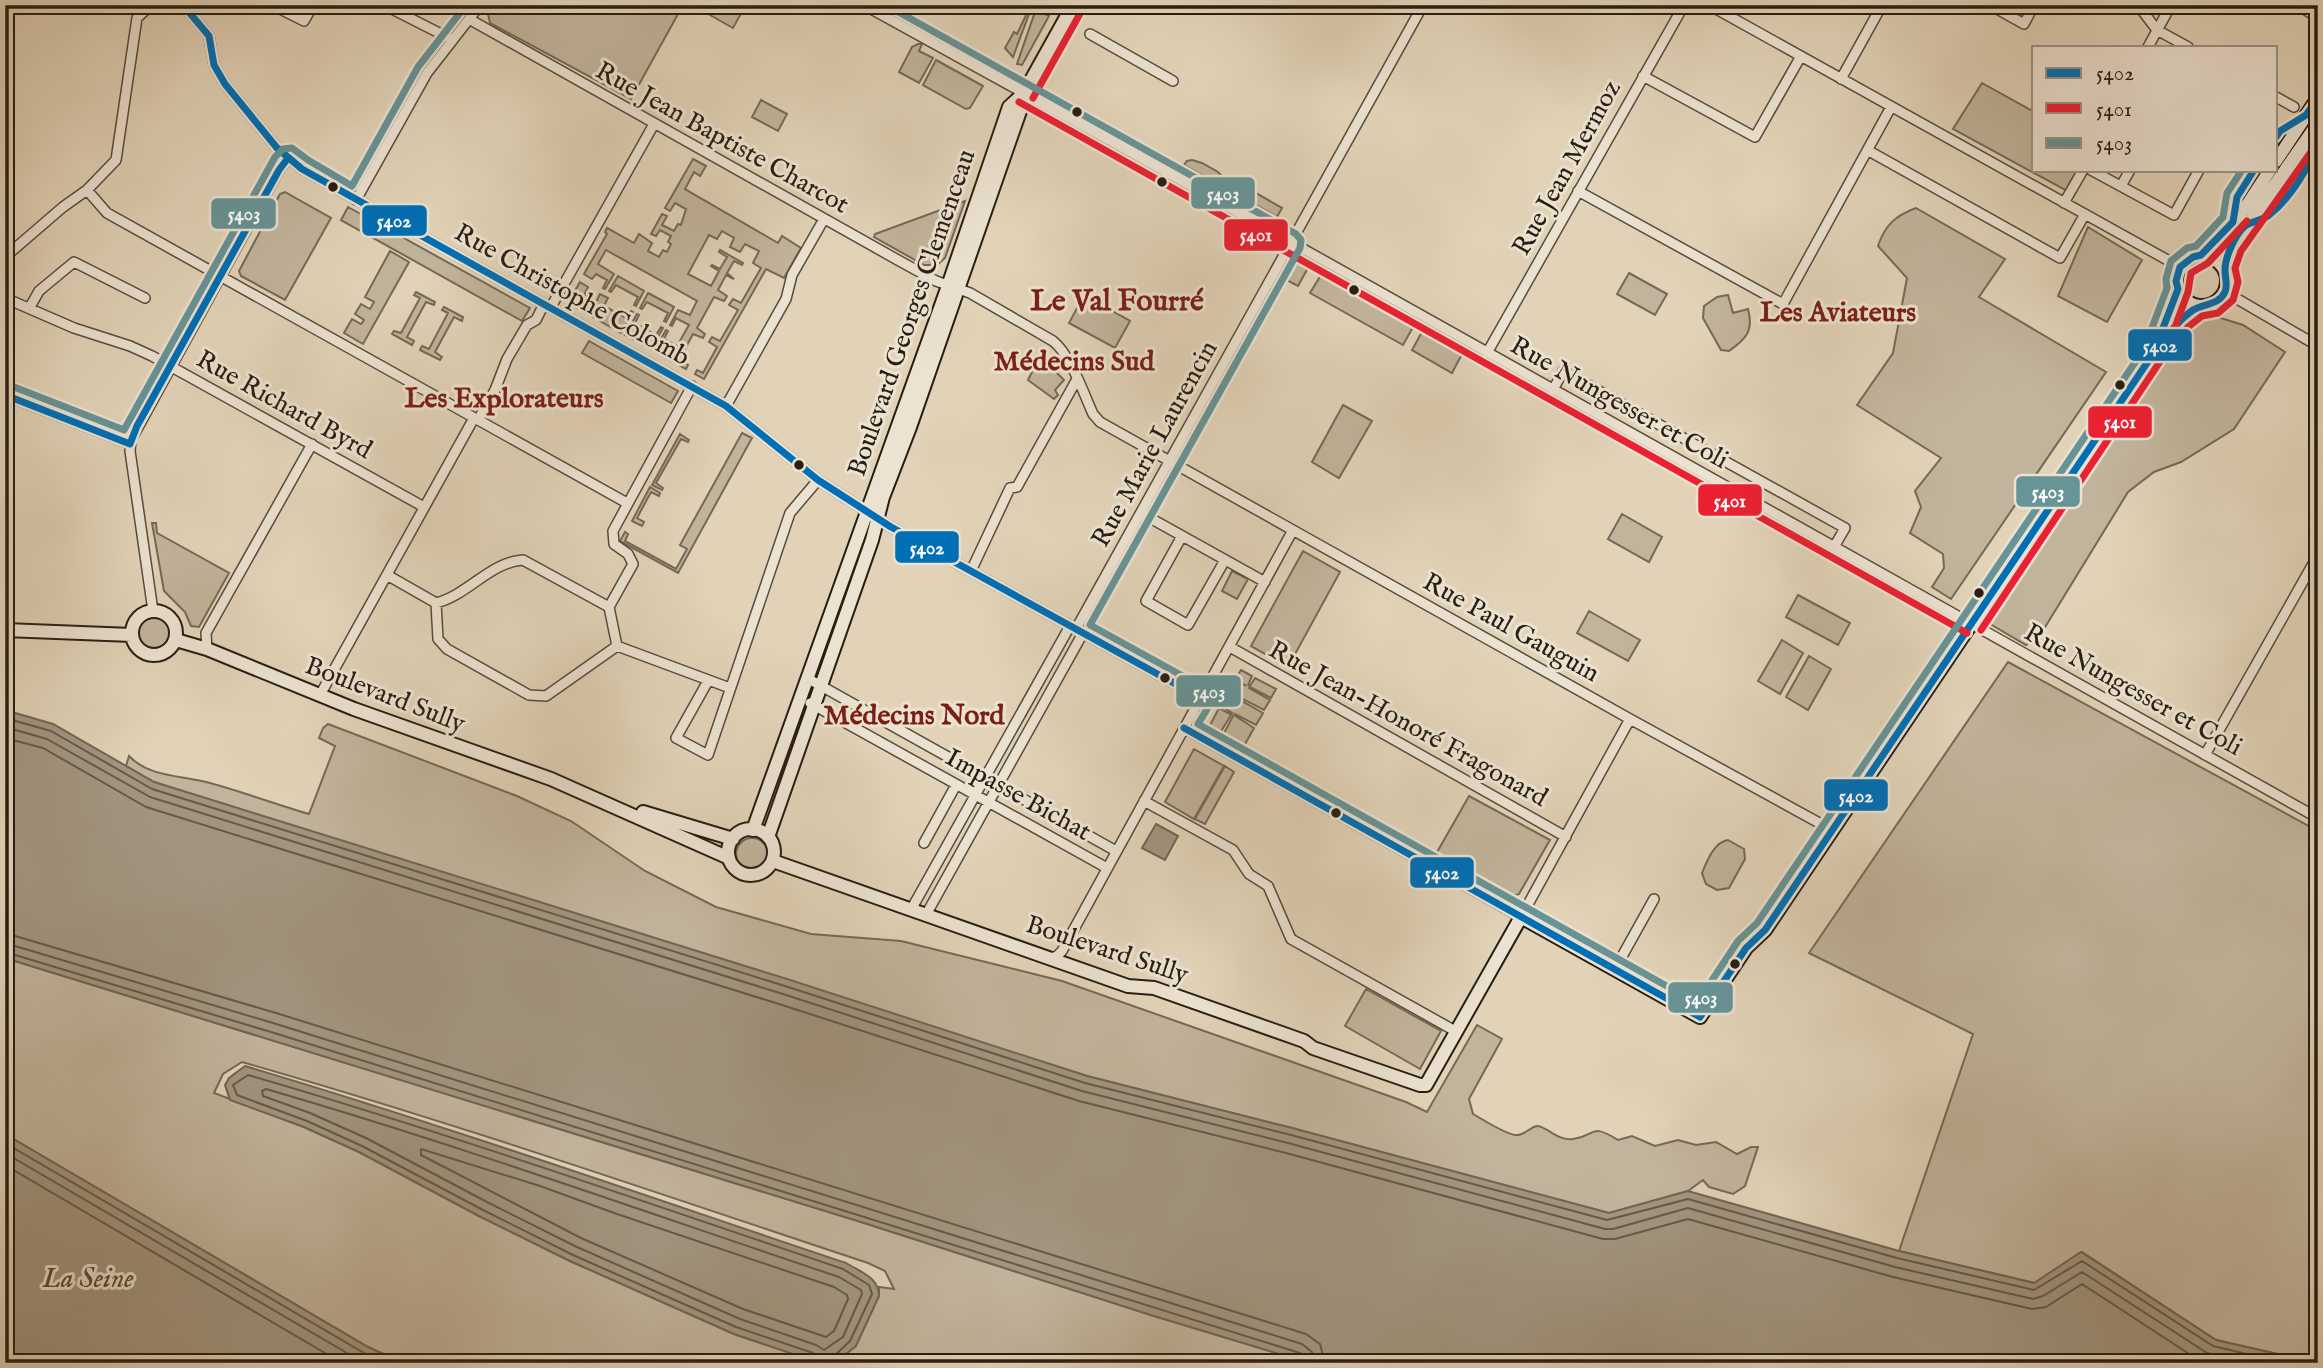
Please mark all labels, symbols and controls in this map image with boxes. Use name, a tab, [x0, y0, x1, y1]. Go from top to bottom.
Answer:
legend	[2032, 46, 2278, 172]
street label: Rue Jean Baptiste Charcot	[589, 55, 855, 222]
text: 5402	[2096, 61, 2134, 88]
street label: Rue Jean Mermoz	[1505, 75, 1629, 261]
text: 5401	[2096, 97, 2132, 124]
unlabelled marker	[1070, 105, 1084, 119]
text: 5403	[2096, 131, 2132, 158]
street label: Boulevard Georges Clemenceau	[841, 145, 983, 481]
unlabelled marker	[1155, 175, 1169, 189]
line badge: 5403	[1190, 176, 1256, 210]
unlabelled marker	[326, 180, 340, 194]
text: 5403	[1207, 183, 1239, 207]
line badge: 5403	[210, 197, 277, 230]
text: 5403	[228, 203, 260, 227]
line badge: 5402	[361, 204, 428, 237]
text: 5402	[377, 210, 411, 234]
street label: Rue Christophe Colomb	[448, 216, 696, 374]
line badge: 5401	[1223, 218, 1289, 252]
text: 5401	[1240, 224, 1272, 248]
district label: Le Val Fourré	[1030, 283, 1204, 321]
unlabelled marker	[1347, 283, 1361, 297]
district label: Les Aviateurs	[1760, 296, 1916, 331]
line badge: 5402	[2127, 328, 2193, 362]
street label: Rue Nungesser et Coli	[1504, 329, 1734, 477]
street label: Rue Marie Laurencin	[1085, 335, 1225, 553]
text: 5402	[2143, 335, 2177, 359]
street label: Rue Richard Byrd	[190, 343, 378, 467]
district label: Médecins Sud	[994, 345, 1156, 380]
unlabelled marker	[2113, 378, 2127, 392]
district label: Les Explorateurs	[404, 382, 604, 417]
line badge: 5401	[2087, 405, 2153, 439]
text: 5401	[2104, 411, 2136, 435]
unlabelled marker	[792, 458, 806, 472]
line badge: 5403	[2015, 475, 2081, 508]
text: 5403	[2032, 481, 2064, 505]
line badge: 5401	[1697, 483, 1763, 517]
text: 5401	[1714, 490, 1746, 514]
line badge: 5402	[894, 530, 960, 564]
text: 5402	[910, 537, 944, 561]
street label: Rue Paul Gauguin	[1417, 566, 1605, 690]
unlabelled marker	[1972, 586, 1986, 600]
street label: Rue Nungesser et Coli	[2018, 616, 2248, 764]
street label: Rue Jean-Honoré Fragonard	[1263, 633, 1553, 815]
street label: Boulevard Sully	[300, 649, 470, 741]
unlabelled marker	[1158, 671, 1172, 685]
line badge: 5403	[1175, 674, 1242, 708]
text: 5403	[1193, 681, 1225, 705]
district label: Médecins Nord	[824, 699, 1005, 734]
street label: Impasse Bichat	[939, 741, 1097, 849]
line badge: 5402	[1823, 778, 1889, 812]
text: 5402	[1839, 785, 1873, 809]
unlabelled marker	[1329, 806, 1343, 820]
line badge: 5402	[1409, 856, 1475, 889]
text: 5402	[1425, 862, 1459, 886]
street label: Boulevard Sully	[1022, 908, 1193, 992]
unlabelled marker	[1728, 957, 1742, 971]
line badge: 5403	[1667, 981, 1734, 1014]
text: 5403	[1685, 987, 1717, 1011]
water label: La Seine	[41, 1262, 134, 1297]

